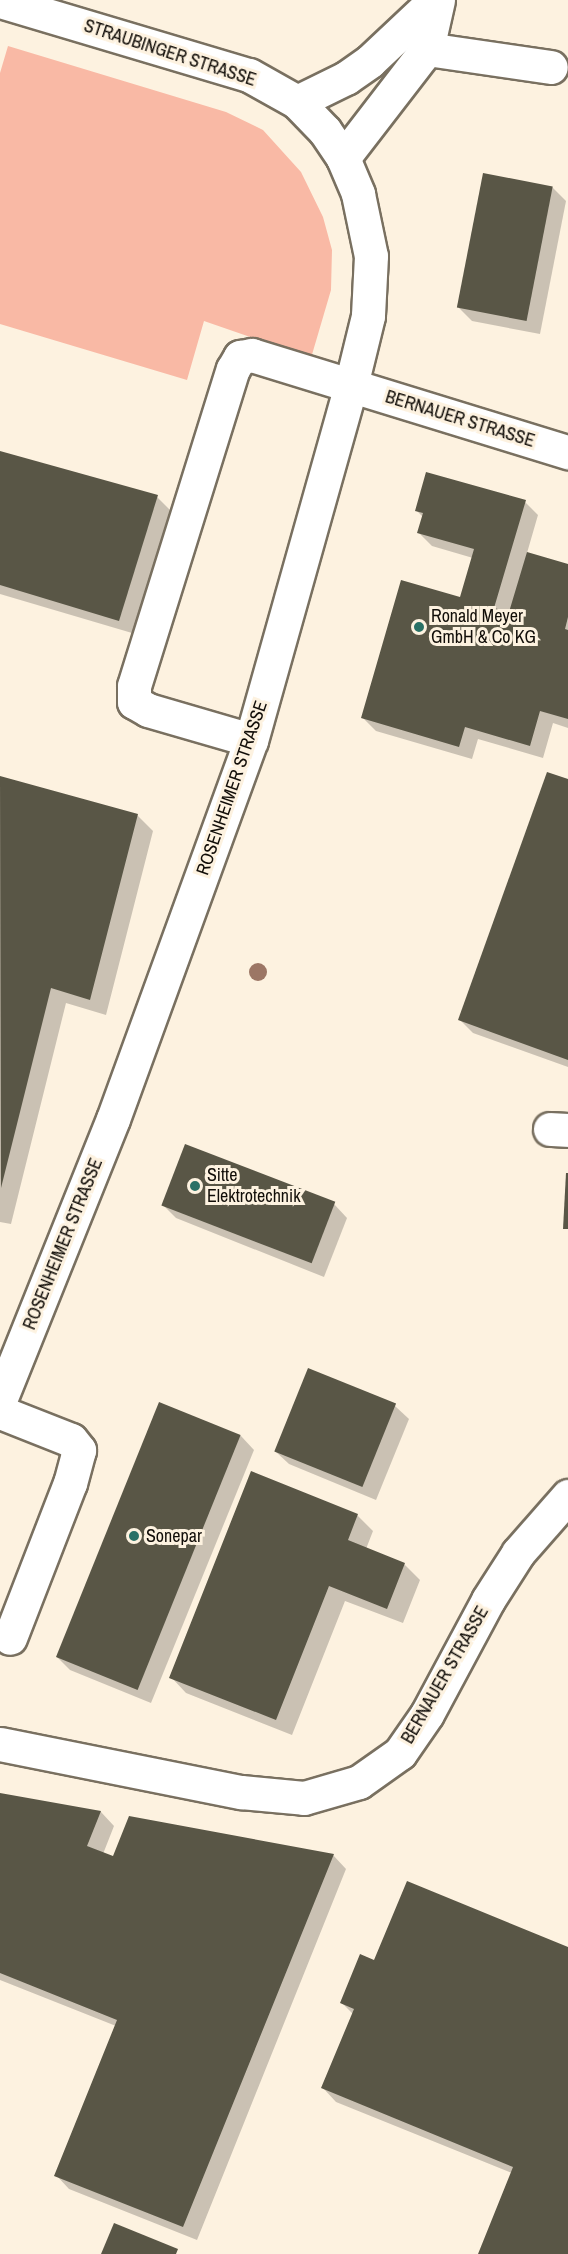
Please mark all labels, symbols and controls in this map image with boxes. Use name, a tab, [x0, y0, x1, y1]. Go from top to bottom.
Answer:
street label: STRAUBINGER STRASSE	[81, 15, 259, 91]
street label: BERNAUER STRASSE	[383, 386, 537, 452]
place label: Ronald Meyer GmbH & Co KG	[431, 606, 536, 648]
marker: Ronald Meyer GmbH & Co KG	[412, 620, 426, 634]
street label: ROSENHEIMER STRASSE	[192, 698, 272, 878]
street label: ROSENHEIMER STRASSE	[19, 1155, 107, 1333]
place label: Sitte Elektrotechnik	[207, 1165, 301, 1208]
marker: Sitte Elektrotechnik	[188, 1179, 202, 1193]
place label: Sonepar	[146, 1525, 202, 1547]
marker: Sonepar	[127, 1529, 141, 1543]
street label: BERNAUER STRASSE	[397, 1602, 493, 1748]

